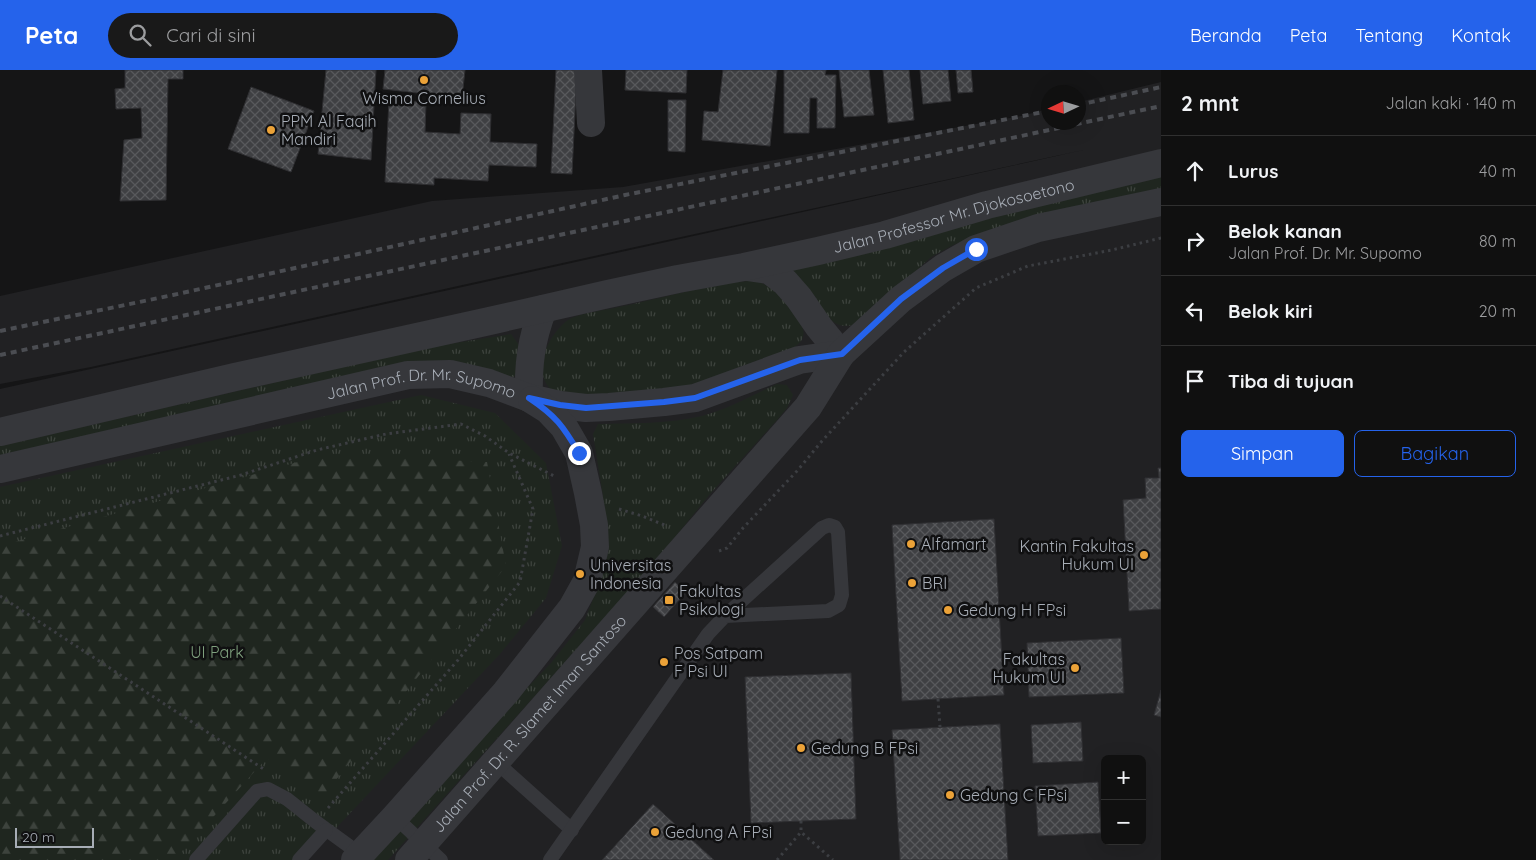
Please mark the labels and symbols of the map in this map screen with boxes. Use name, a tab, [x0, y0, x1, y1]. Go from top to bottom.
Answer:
marker: Wisma Cornelius	[418, 74, 430, 86]
north arrow	[1041, 85, 1086, 130]
place label: Wisma Cornelius	[362, 88, 486, 108]
place label: PPM Al Faqih Mandiri	[281, 111, 377, 149]
marker: PPM Al Faqih Mandiri	[265, 124, 277, 136]
street label: Jalan Professor Mr. Djokosoetono	[831, 174, 1076, 257]
route start	[965, 238, 988, 261]
text: Jalan Prof. Dr. Mr. Supomo	[324, 364, 519, 404]
street label: Jalan Prof. Dr. Mr. Supomo	[324, 386, 518, 406]
route end	[568, 442, 591, 465]
place label: Alfamart	[921, 534, 986, 554]
place label: Kantin Fakultas Hukum UI	[1020, 536, 1134, 574]
marker: Alfamart	[905, 538, 917, 550]
marker: Kantin Fakultas Hukum UI	[1138, 549, 1150, 561]
place label: Universitas Indonesia	[590, 555, 671, 593]
marker: Universitas Indonesia	[574, 568, 586, 580]
place label: BRI	[922, 573, 947, 593]
marker: BRI	[906, 577, 918, 589]
place label: Fakultas Psikologi	[679, 581, 744, 619]
marker: Fakultas Psikologi	[663, 594, 675, 606]
place label: Gedung H FPsi	[958, 600, 1066, 620]
marker: Gedung H FPsi	[942, 604, 954, 616]
street label: Jalan Prof. Dr. R. Slamet Iman Santoso	[428, 611, 630, 836]
park label: UI Park	[190, 642, 244, 662]
place label: Pos Satpam F Psi UI	[674, 643, 763, 681]
place label: Fakultas Hukum UI	[992, 649, 1065, 687]
marker: Pos Satpam F Psi UI	[658, 656, 670, 668]
marker: Fakultas Hukum UI	[1069, 662, 1081, 674]
place label: Gedung B FPsi	[811, 738, 918, 758]
marker: Gedung B FPsi	[795, 742, 807, 754]
place label: Gedung C FPsi	[960, 785, 1067, 805]
marker: Gedung C FPsi	[944, 789, 956, 801]
place label: Gedung A FPsi	[665, 822, 772, 842]
scale bar	[15, 825, 94, 848]
marker: Gedung A FPsi	[649, 826, 661, 838]

